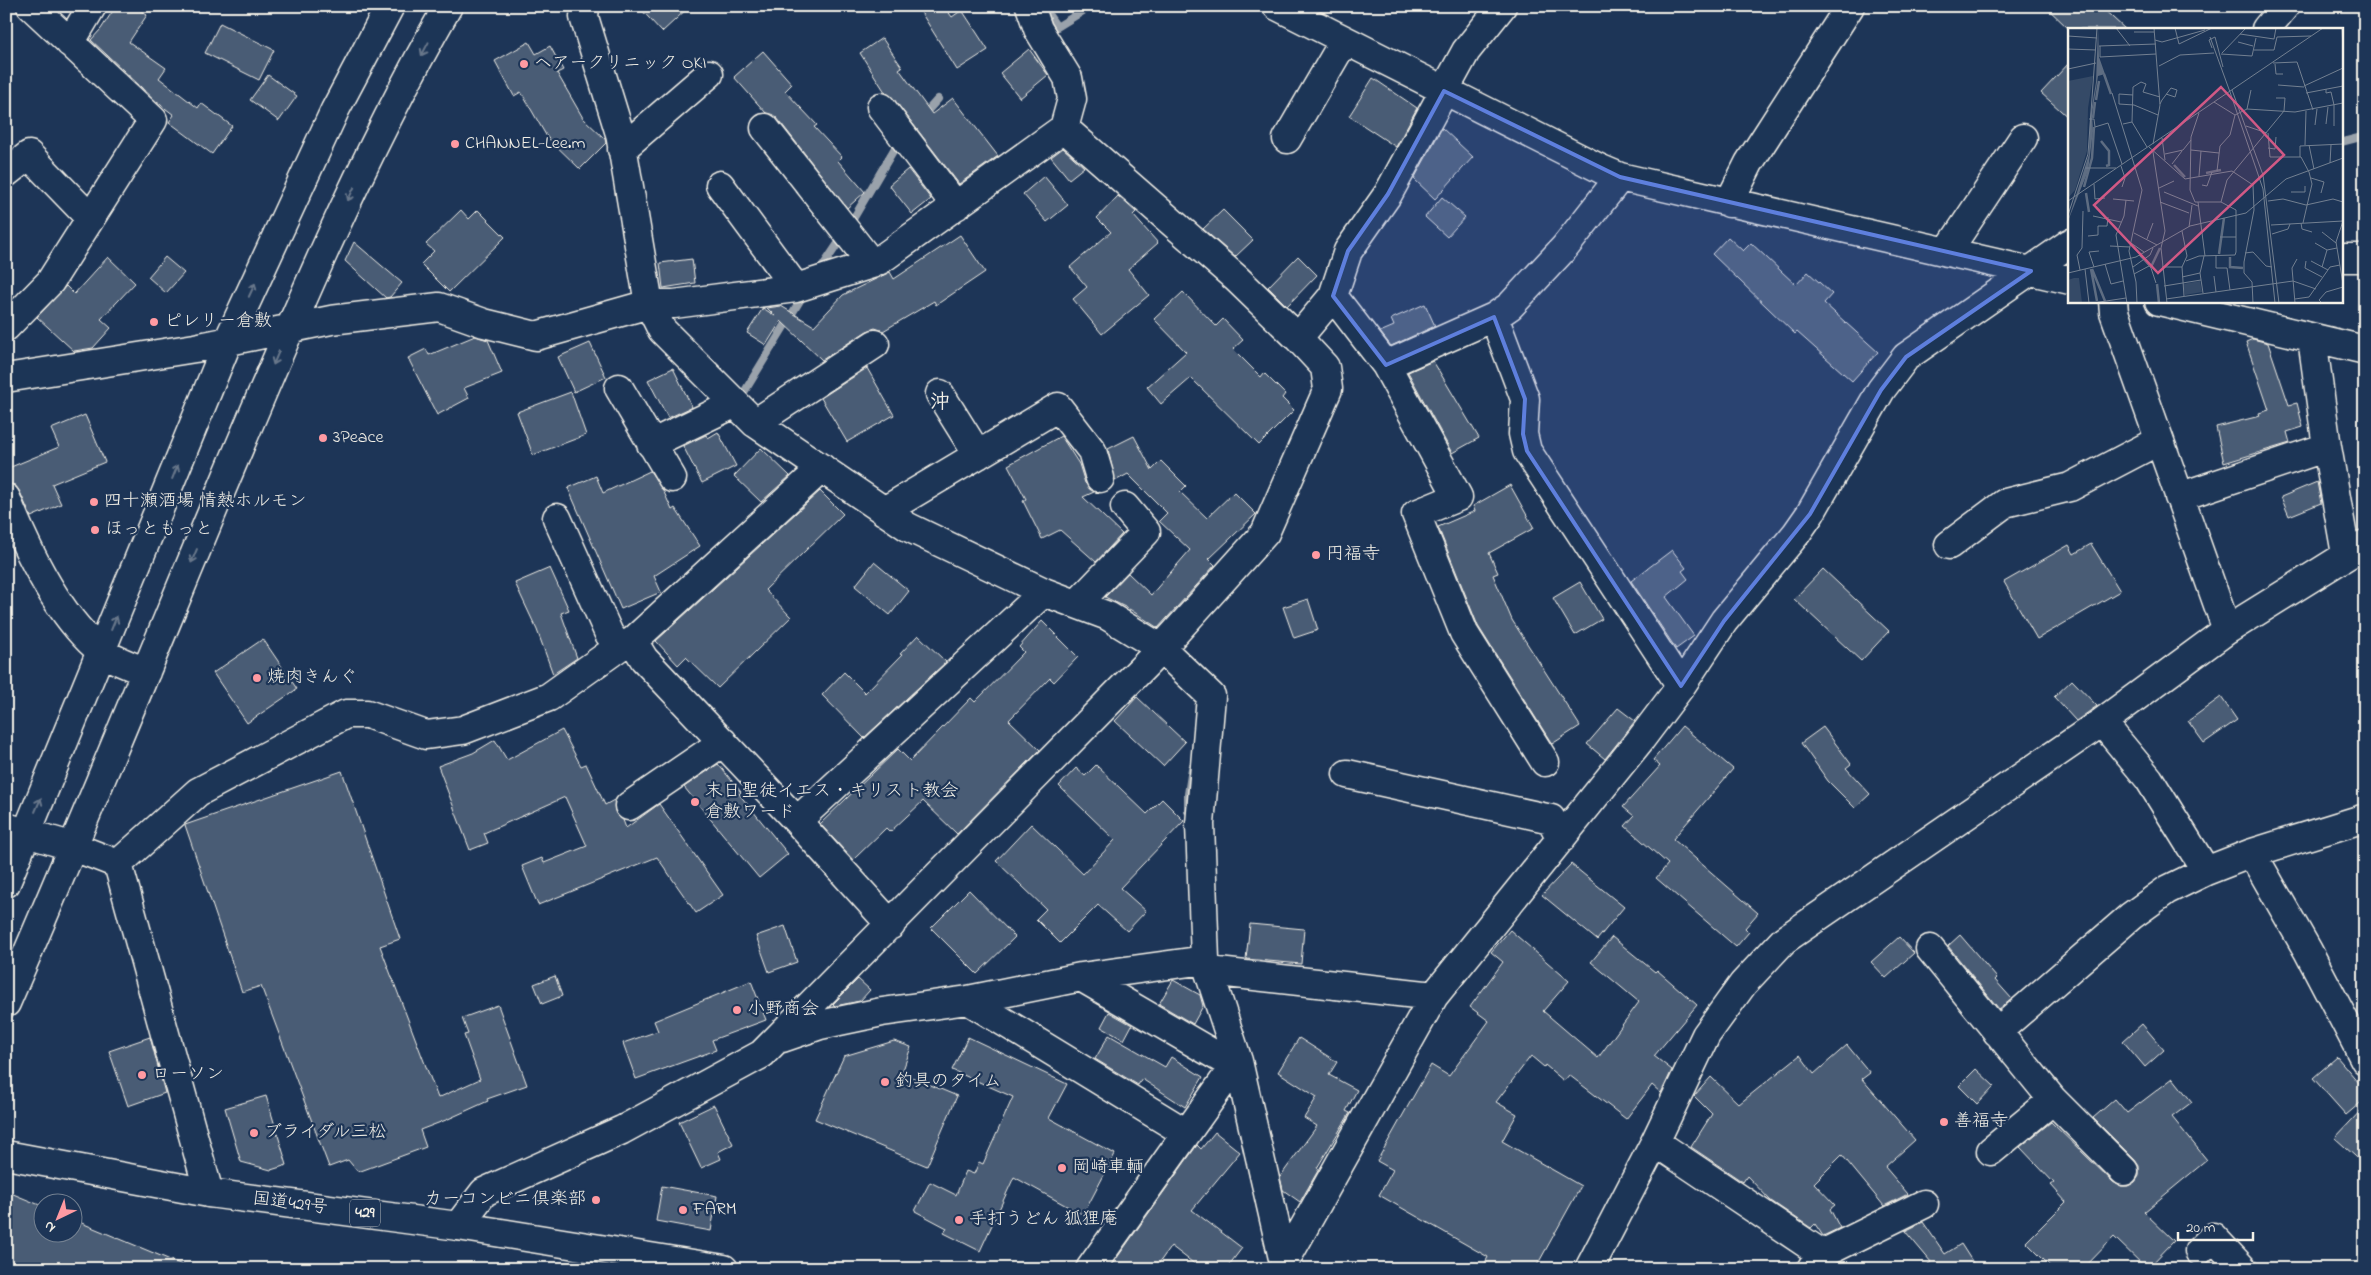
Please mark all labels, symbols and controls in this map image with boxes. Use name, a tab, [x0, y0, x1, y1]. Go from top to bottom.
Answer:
inset map	[2068, 28, 2344, 302]
one-way arrow	[420, 41, 429, 56]
place label: ヘアークリニック OKI	[534, 51, 707, 77]
marker: ヘアークリニック OKI	[518, 58, 530, 70]
place label: CHANNEL-Lee.m	[465, 131, 586, 157]
marker: CHANNEL-Lee.m	[449, 138, 461, 150]
one-way arrow	[346, 186, 355, 201]
one-way arrow	[247, 283, 257, 298]
place label: ピレリー倉敷	[164, 309, 272, 335]
marker: ピレリー倉敷	[148, 316, 160, 328]
one-way arrow	[271, 350, 281, 365]
district label: 沖	[930, 389, 950, 418]
place label: 3Peace	[333, 425, 385, 451]
marker: 3Peace	[317, 432, 329, 444]
one-way arrow	[171, 465, 180, 480]
place label: 四十瀬酒場 情熱ホルモン	[104, 489, 307, 515]
marker: 四十瀬酒場 情熱ホルモン	[88, 496, 100, 508]
place label: ほっともっと	[105, 517, 213, 543]
marker: ほっともっと	[89, 524, 101, 536]
place label: 円福寺	[1326, 542, 1380, 568]
one-way arrow	[189, 548, 198, 563]
marker: 円福寺	[1310, 549, 1322, 561]
one-way arrow	[110, 616, 119, 631]
place label: 焼肉きんぐ	[267, 665, 357, 691]
marker: 焼肉きんぐ	[251, 672, 263, 684]
place label: 末日聖徒イエス・キリスト教会 倉敷ワード	[705, 779, 958, 826]
marker: 末日聖徒イエス・キリスト教会 倉敷ワード	[689, 796, 701, 808]
one-way arrow	[34, 798, 44, 813]
place label: 小野商会	[747, 997, 819, 1023]
marker: 小野商会	[731, 1004, 743, 1016]
place label: ローソン	[152, 1062, 224, 1088]
marker: ローソン	[136, 1069, 148, 1081]
place label: 釣具のタイム	[895, 1069, 1002, 1095]
marker: 釣具のタイム	[879, 1076, 891, 1088]
place label: 善福寺	[1954, 1109, 2008, 1135]
marker: 善福寺	[1938, 1116, 1950, 1128]
place label: ブライダル三松	[264, 1120, 386, 1146]
marker: ブライダル三松	[248, 1127, 260, 1139]
place label: 岡崎車輌	[1072, 1155, 1144, 1181]
marker: 岡崎車輌	[1056, 1162, 1068, 1174]
street label: 国道429号	[251, 1186, 329, 1222]
place label: カーコンビニ倶楽部	[424, 1187, 586, 1213]
north arrow	[32, 1192, 82, 1242]
marker: カーコンビニ倶楽部	[590, 1194, 602, 1206]
place label: FARM	[692, 1197, 737, 1223]
road number: 429	[350, 1200, 380, 1226]
marker: FARM	[677, 1204, 689, 1216]
place label: 手打うどん 狐狸庵	[969, 1207, 1118, 1233]
scale bar	[2178, 1210, 2254, 1242]
marker: 手打うどん 狐狸庵	[953, 1214, 965, 1226]
text: N	[40, 1216, 61, 1237]
text: 20 m	[2186, 1217, 2216, 1239]

